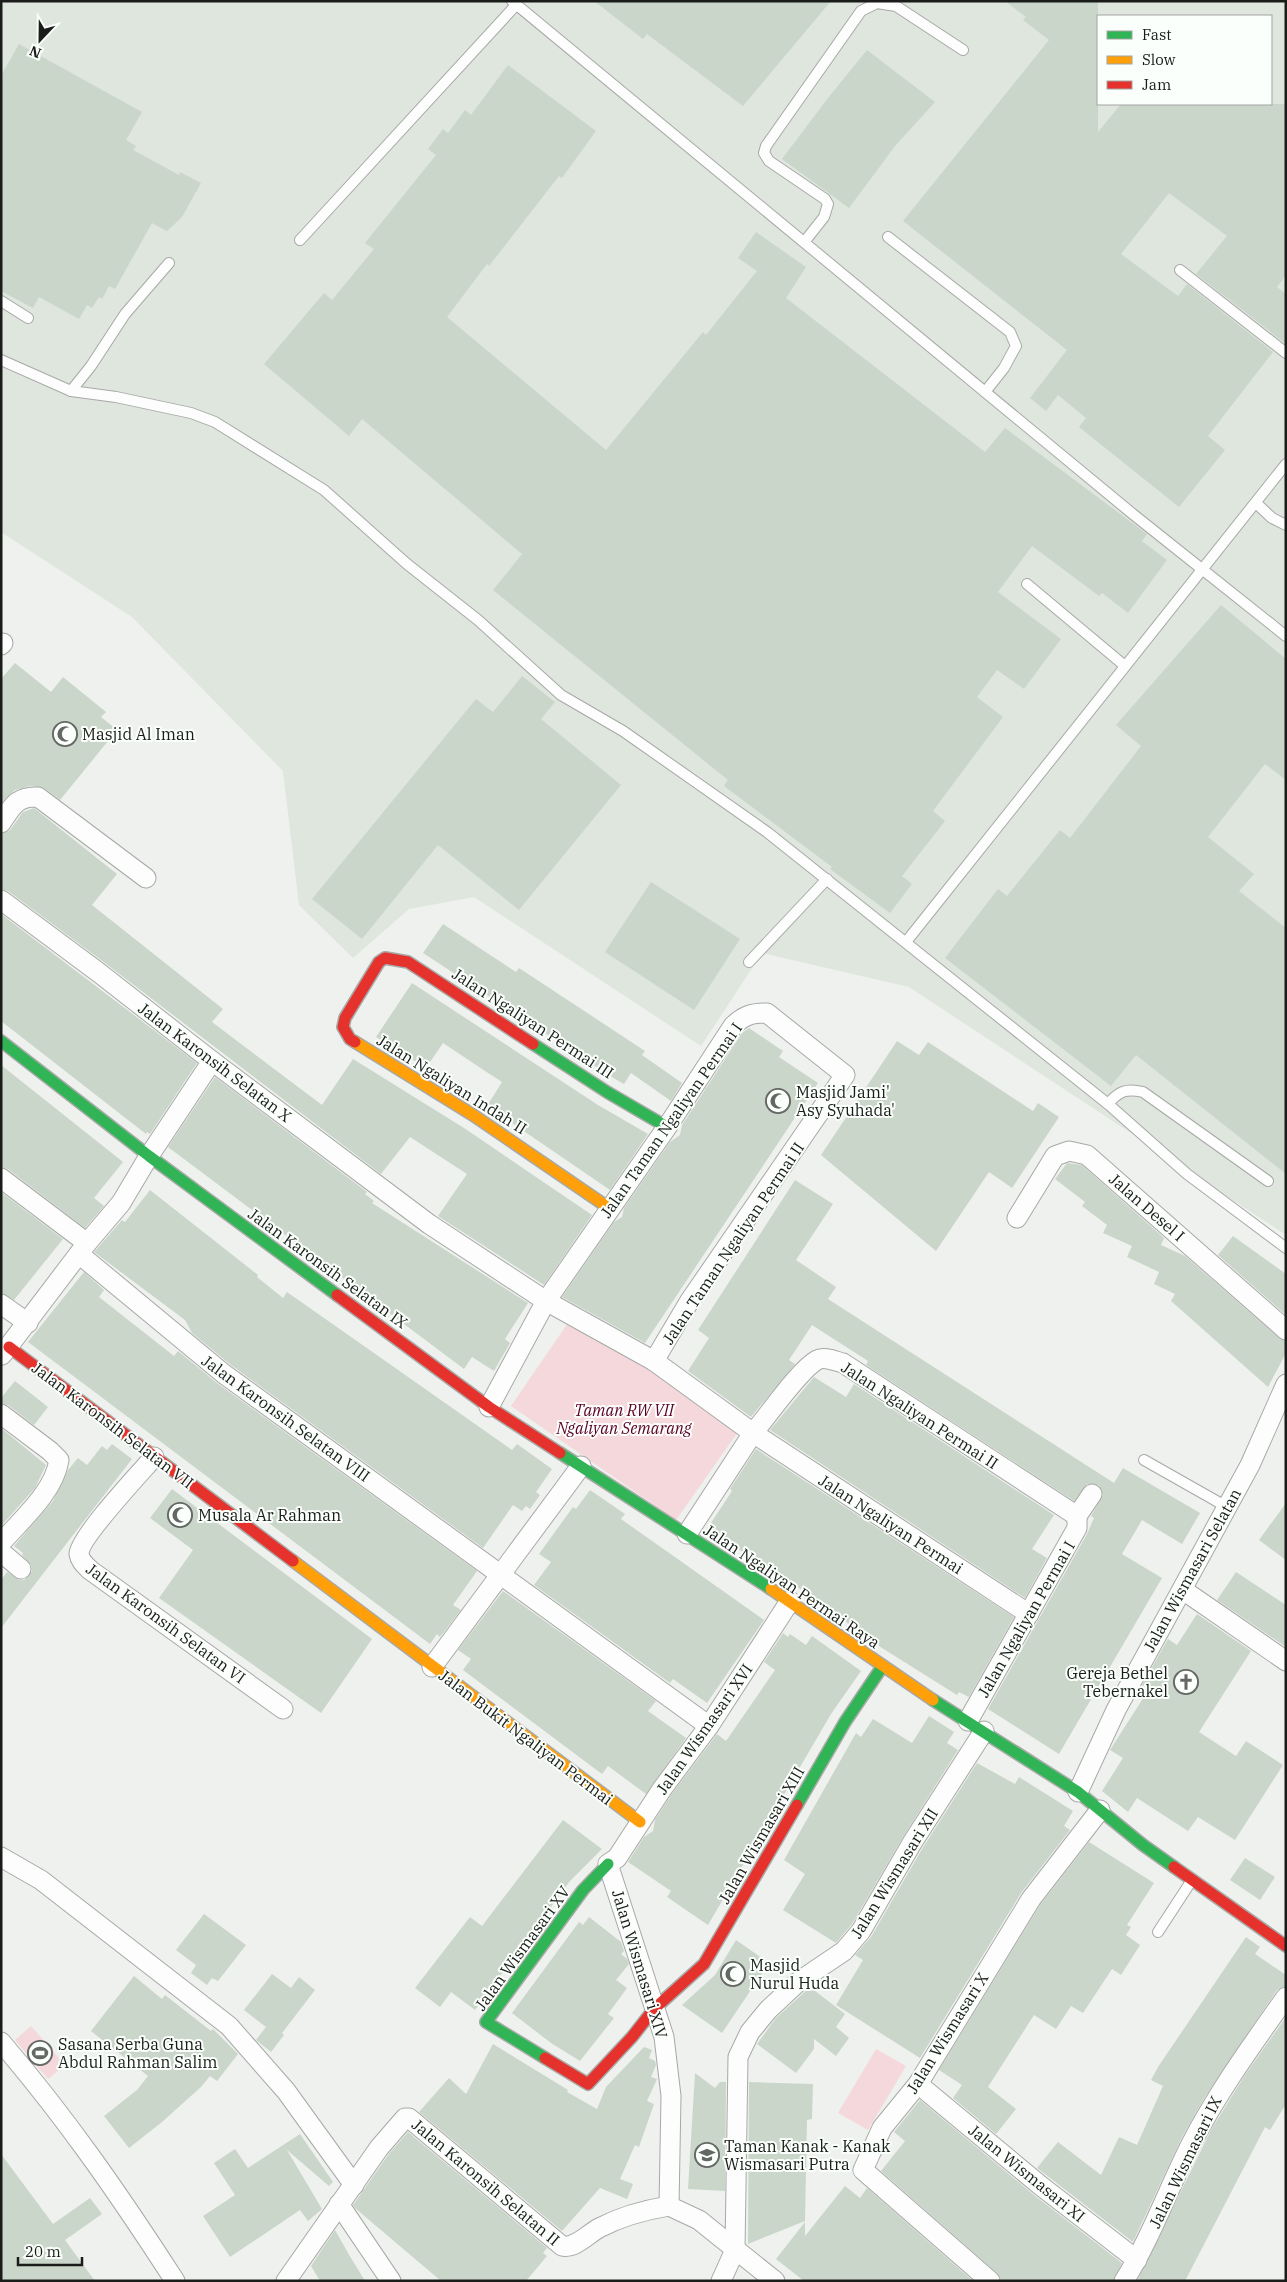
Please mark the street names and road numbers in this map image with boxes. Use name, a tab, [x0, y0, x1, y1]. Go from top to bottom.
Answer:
street label: Jalan Ngaliyan Permai III	[448, 963, 618, 1083]
street label: Jalan Karonsih Selatan X	[135, 998, 296, 1126]
street label: Jalan Taman Ngaliyan Permai I	[596, 1018, 746, 1222]
street label: Jalan Ngaliyan Indah II	[373, 1030, 531, 1138]
street label: Jalan Taman Ngaliyan Permai II	[658, 1138, 808, 1348]
street label: Jalan Desel I	[1105, 1169, 1189, 1245]
street label: Jalan Karonsih Selatan IX	[244, 1203, 412, 1333]
street label: Jalan Karonsih Selatan VIII	[198, 1350, 374, 1486]
street label: Jalan Ngaliyan Permai II	[838, 1357, 1002, 1473]
street label: Jalan Karonsih Selatan VII	[28, 1358, 198, 1492]
street label: Jalan Ngaliyan Permai	[815, 1470, 967, 1578]
street label: Jalan Wismasari Selatan	[1139, 1485, 1245, 1655]
street label: Jalan Ngaliyan Permai Raya	[700, 1519, 884, 1653]
street label: Jalan Ngaliyan Permai I	[973, 1537, 1079, 1701]
street label: Jalan Karonsih Selatan VI	[82, 1558, 250, 1688]
street label: Jalan Wismasari XVI	[651, 1660, 757, 1798]
street label: Jalan Bukit Ngaliyan Permai	[435, 1665, 617, 1809]
street label: Jalan Wismasari XIII	[714, 1763, 808, 1907]
street label: Jalan Wismasari XII	[846, 1804, 942, 1942]
street label: Jalan Wismasari XV	[470, 1881, 574, 2014]
street label: Jalan Wismasari XIV	[608, 1887, 672, 2041]
street label: Jalan Wismasari X	[902, 1969, 992, 2097]
street label: Jalan Wismasari IX	[1144, 2093, 1226, 2231]
street label: Jalan Karonsih Selatan II	[408, 2114, 564, 2250]
street label: Jalan Wismasari XI	[965, 2120, 1089, 2226]

